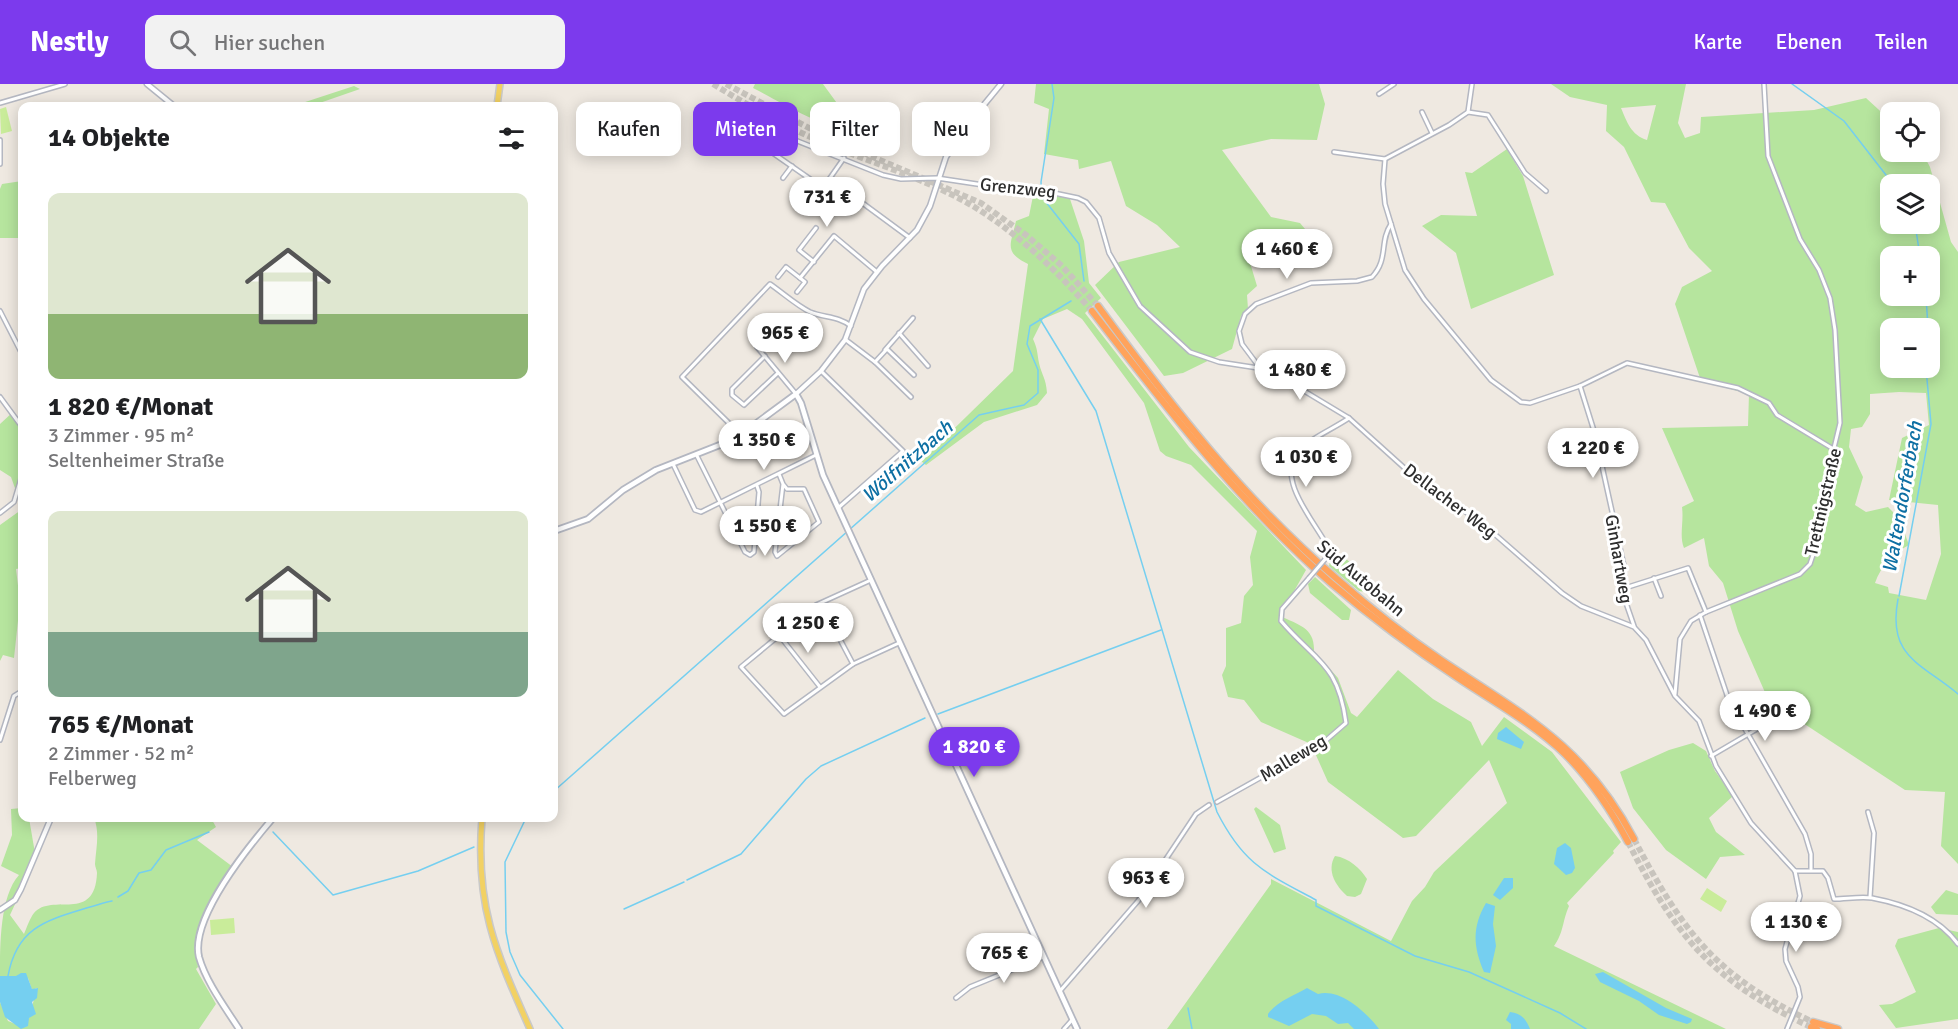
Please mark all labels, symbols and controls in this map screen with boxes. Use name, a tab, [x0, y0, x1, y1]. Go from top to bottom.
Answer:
search box	[145, 15, 565, 69]
text: Nestly	[30, 25, 109, 59]
icon: search	[166, 26, 199, 59]
text: Hier suchen	[214, 29, 325, 56]
text: Karte	[1693, 29, 1742, 55]
text: Ebenen	[1775, 29, 1842, 55]
text: Teilen	[1875, 29, 1928, 55]
chip: Kaufen	[576, 102, 681, 156]
chip: Mieten	[693, 102, 798, 156]
chip: Filter	[810, 102, 900, 156]
chip: Neu	[912, 102, 990, 156]
map controls	[1880, 102, 1940, 378]
button: locate	[1880, 102, 1940, 162]
text: 14 Objekte	[48, 122, 170, 154]
icon: filters	[495, 122, 528, 155]
street label: Grenzweg	[979, 173, 1057, 203]
button: layers	[1880, 174, 1940, 234]
pin: 731 €	[785, 177, 869, 228]
text: 731 €	[803, 184, 851, 209]
pin: 1 460 €	[1232, 229, 1342, 280]
icon: home	[234, 232, 342, 340]
text: 1 460 €	[1256, 236, 1318, 261]
button: +	[1880, 246, 1940, 306]
pin: 965 €	[743, 313, 827, 364]
button: −	[1880, 318, 1940, 378]
text: 965 €	[761, 320, 809, 345]
pin: 1 480 €	[1245, 350, 1355, 401]
text: 1 480 €	[1269, 357, 1331, 382]
text: 1 820 €/Monat	[48, 391, 213, 423]
water label: Wölfnitzbach	[857, 414, 959, 508]
water label: Waltendorferbach	[1877, 418, 1928, 575]
pin: 1 350 €	[709, 420, 819, 471]
text: 3 Zimmer · 95 m²	[48, 423, 194, 448]
text: 1 350 €	[733, 427, 795, 452]
pin: 1 220 €	[1538, 428, 1648, 479]
text: 1 220 €	[1562, 435, 1624, 460]
pin: 1 030 €	[1251, 437, 1361, 488]
text: 1 030 €	[1275, 444, 1337, 469]
street label: Trettnigstraße	[1800, 446, 1846, 558]
text: Seltenheimer Straße	[48, 448, 224, 473]
street label: Dellacher Weg	[1399, 459, 1501, 543]
pin: 1 550 €	[710, 506, 820, 557]
text: 1 550 €	[734, 513, 796, 538]
street label: Ginhartweg	[1600, 513, 1638, 605]
street label: Süd Autobahn	[1313, 535, 1409, 621]
icon: home	[234, 550, 342, 658]
pin: 1 250 €	[753, 603, 863, 654]
text: 1 250 €	[777, 610, 839, 635]
pin: 1 490 €	[1710, 691, 1820, 742]
text: 1 490 €	[1734, 698, 1796, 723]
text: 765 €/Monat	[48, 709, 194, 741]
pin: 1 820 €	[919, 727, 1029, 778]
street label: Malleweg	[1256, 730, 1330, 786]
text: 1 820 €	[943, 734, 1005, 759]
text: 2 Zimmer · 52 m²	[48, 741, 194, 766]
text: Felberweg	[48, 766, 137, 791]
pin: 963 €	[1104, 858, 1188, 909]
text: 963 €	[1122, 865, 1170, 890]
pin: 1 130 €	[1741, 902, 1851, 953]
text: 1 130 €	[1765, 909, 1827, 934]
pin: 765 €	[962, 933, 1046, 984]
text: 765 €	[980, 940, 1028, 965]

